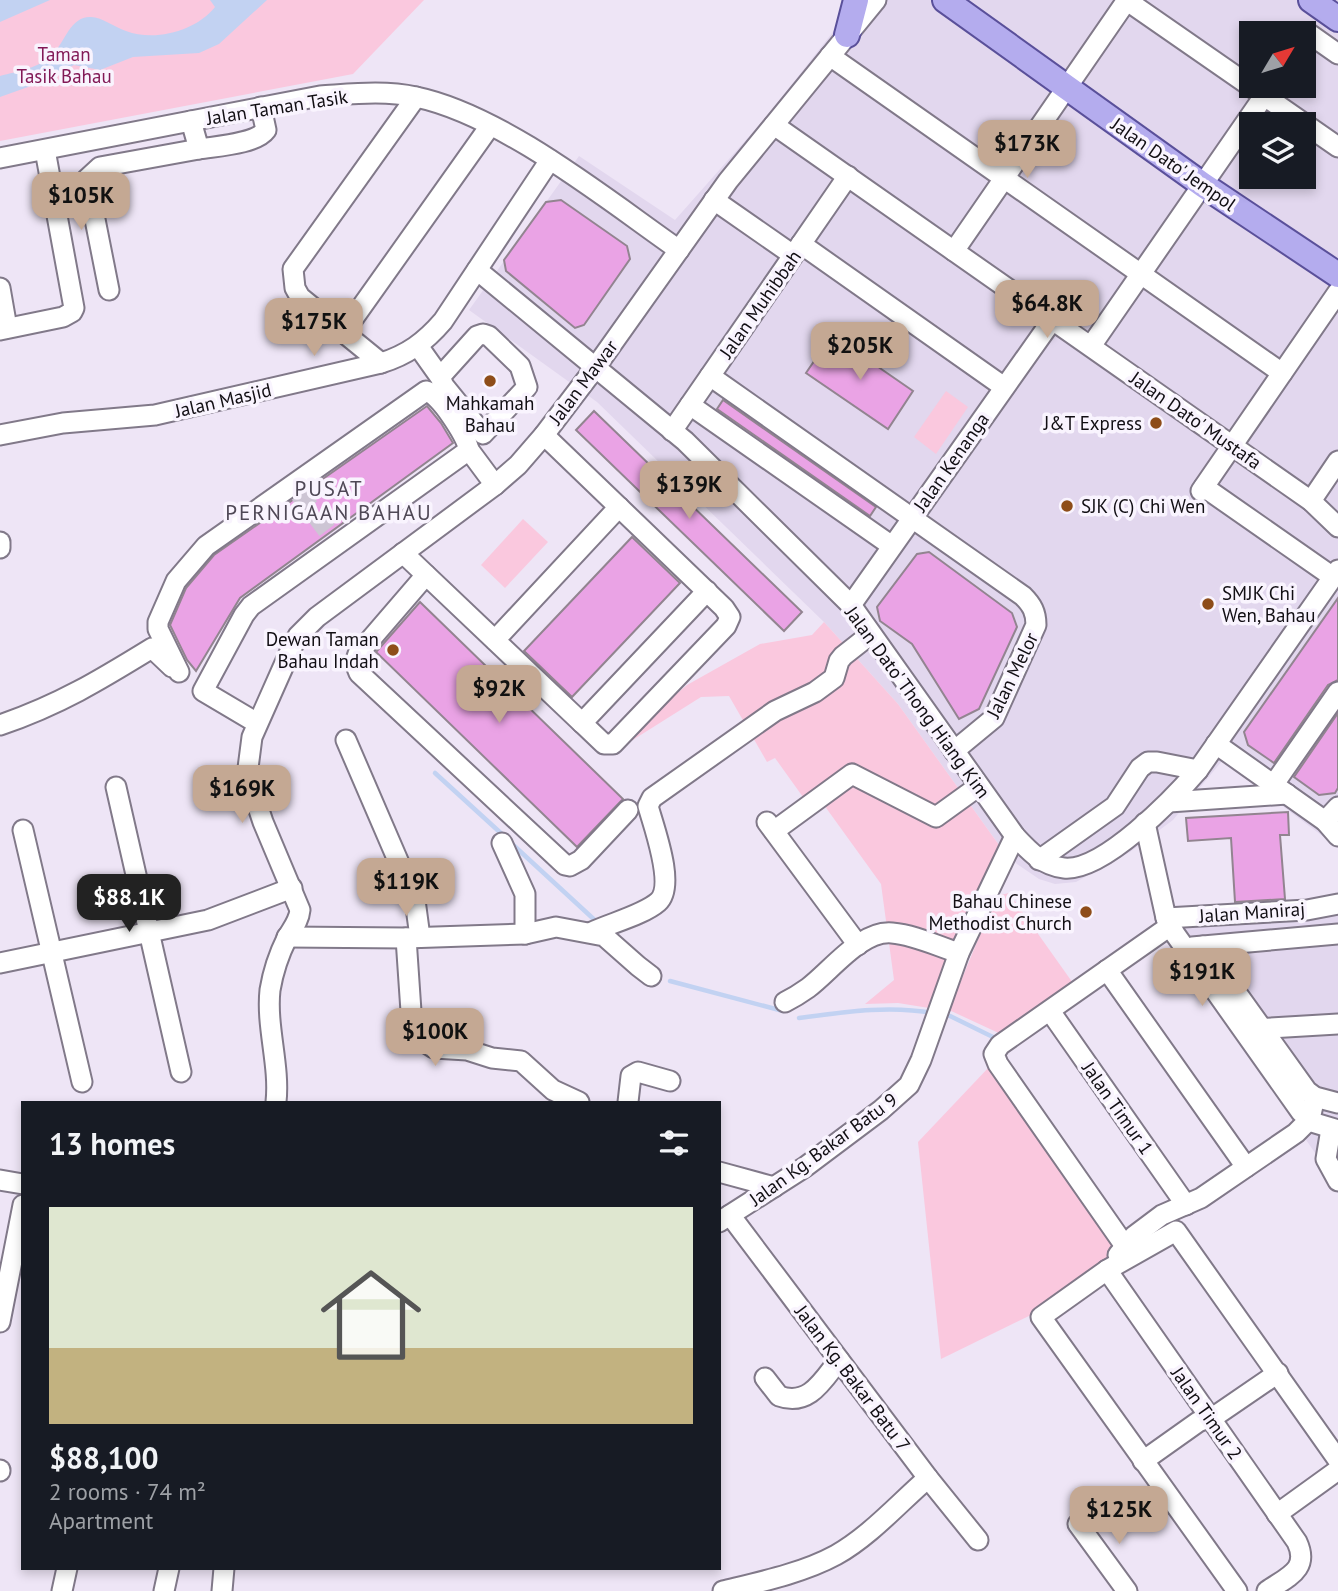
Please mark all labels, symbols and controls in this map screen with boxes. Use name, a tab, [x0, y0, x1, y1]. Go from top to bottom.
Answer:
north arrow	[1239, 21, 1316, 98]
map controls	[1239, 21, 1316, 189]
park label: Taman Tasik Bahau	[16, 42, 112, 88]
street label: Jalan Taman Tasik	[204, 84, 349, 130]
street label: Jalan Dato' Jempol	[1106, 111, 1241, 216]
button: layers	[1239, 112, 1316, 189]
pin: $173K	[978, 120, 1076, 180]
text: $173K	[994, 128, 1060, 157]
pin: $105K	[32, 173, 130, 232]
text: $105K	[48, 180, 114, 209]
street label: Jalan Muhibbah	[713, 245, 806, 364]
pin: $64.8K	[990, 280, 1104, 340]
text: $64.8K	[1011, 288, 1083, 317]
pin: $175K	[265, 298, 363, 358]
text: $175K	[281, 306, 347, 335]
pin: $205K	[811, 322, 909, 382]
text: $205K	[827, 330, 893, 359]
street label: Jalan Mawar	[543, 335, 623, 430]
street label: Jalan Dato' Mustafa	[1125, 365, 1266, 474]
marker: Mahkamah Bahau	[482, 373, 498, 389]
street label: Jalan Masjid	[171, 377, 274, 423]
place label: Mahkamah Bahau	[446, 391, 534, 437]
street label: Jalan Kenanga	[907, 408, 994, 517]
place label: J&T Express	[1043, 411, 1142, 435]
marker: J&T Express	[1148, 415, 1164, 431]
pin: $139K	[640, 462, 738, 521]
text: $139K	[656, 469, 722, 498]
district label: PUSAT PERNIGAAN BAHAU	[225, 475, 433, 526]
place label: SJK (C) Chi Wen	[1081, 494, 1205, 518]
marker: SJK (C) Chi Wen	[1059, 498, 1075, 514]
place label: SMJK Chi Wen, Bahau	[1222, 581, 1315, 627]
marker: SMJK Chi Wen, Bahau	[1200, 596, 1216, 612]
street label: Jalan Dato' Thong Hiang Kim	[840, 600, 996, 803]
place label: Dewan Taman Bahau Indah	[266, 627, 379, 673]
street label: Jalan Melor	[981, 628, 1043, 723]
marker: Dewan Taman Bahau Indah	[385, 642, 401, 658]
pin: $92K	[458, 666, 540, 725]
text: $92K	[472, 673, 526, 702]
pin: $169K	[193, 766, 291, 825]
text: $169K	[209, 773, 275, 802]
pin: $119K	[357, 858, 455, 918]
text: $119K	[373, 866, 439, 895]
pin: $88.1K	[72, 874, 186, 934]
text: $88.1K	[93, 882, 165, 911]
place label: Bahau Chinese Methodist Church	[929, 889, 1072, 935]
street label: Jalan Maniraj	[1197, 896, 1306, 928]
marker: Bahau Chinese Methodist Church	[1078, 904, 1094, 920]
pin: $191K	[1153, 948, 1251, 1008]
text: $191K	[1169, 956, 1235, 985]
pin: $100K	[386, 1009, 484, 1068]
text: $100K	[402, 1016, 468, 1045]
street label: Jalan Timur 1	[1077, 1056, 1159, 1159]
street label: Jalan Kg. Bakar Batu 9	[743, 1087, 902, 1211]
text: 13 homes	[49, 1124, 175, 1163]
icon: filters	[655, 1124, 693, 1162]
icon: home	[308, 1252, 434, 1378]
street label: Jalan Kg. Bakar Batu 7	[790, 1299, 916, 1456]
street label: Jalan Timur 2	[1166, 1361, 1248, 1464]
text: $88,100	[49, 1438, 159, 1477]
text: 2 rooms · 74 m²	[49, 1477, 206, 1506]
pin: $125K	[1070, 1486, 1168, 1546]
text: $125K	[1086, 1494, 1152, 1523]
text: Apartment	[49, 1506, 153, 1535]

